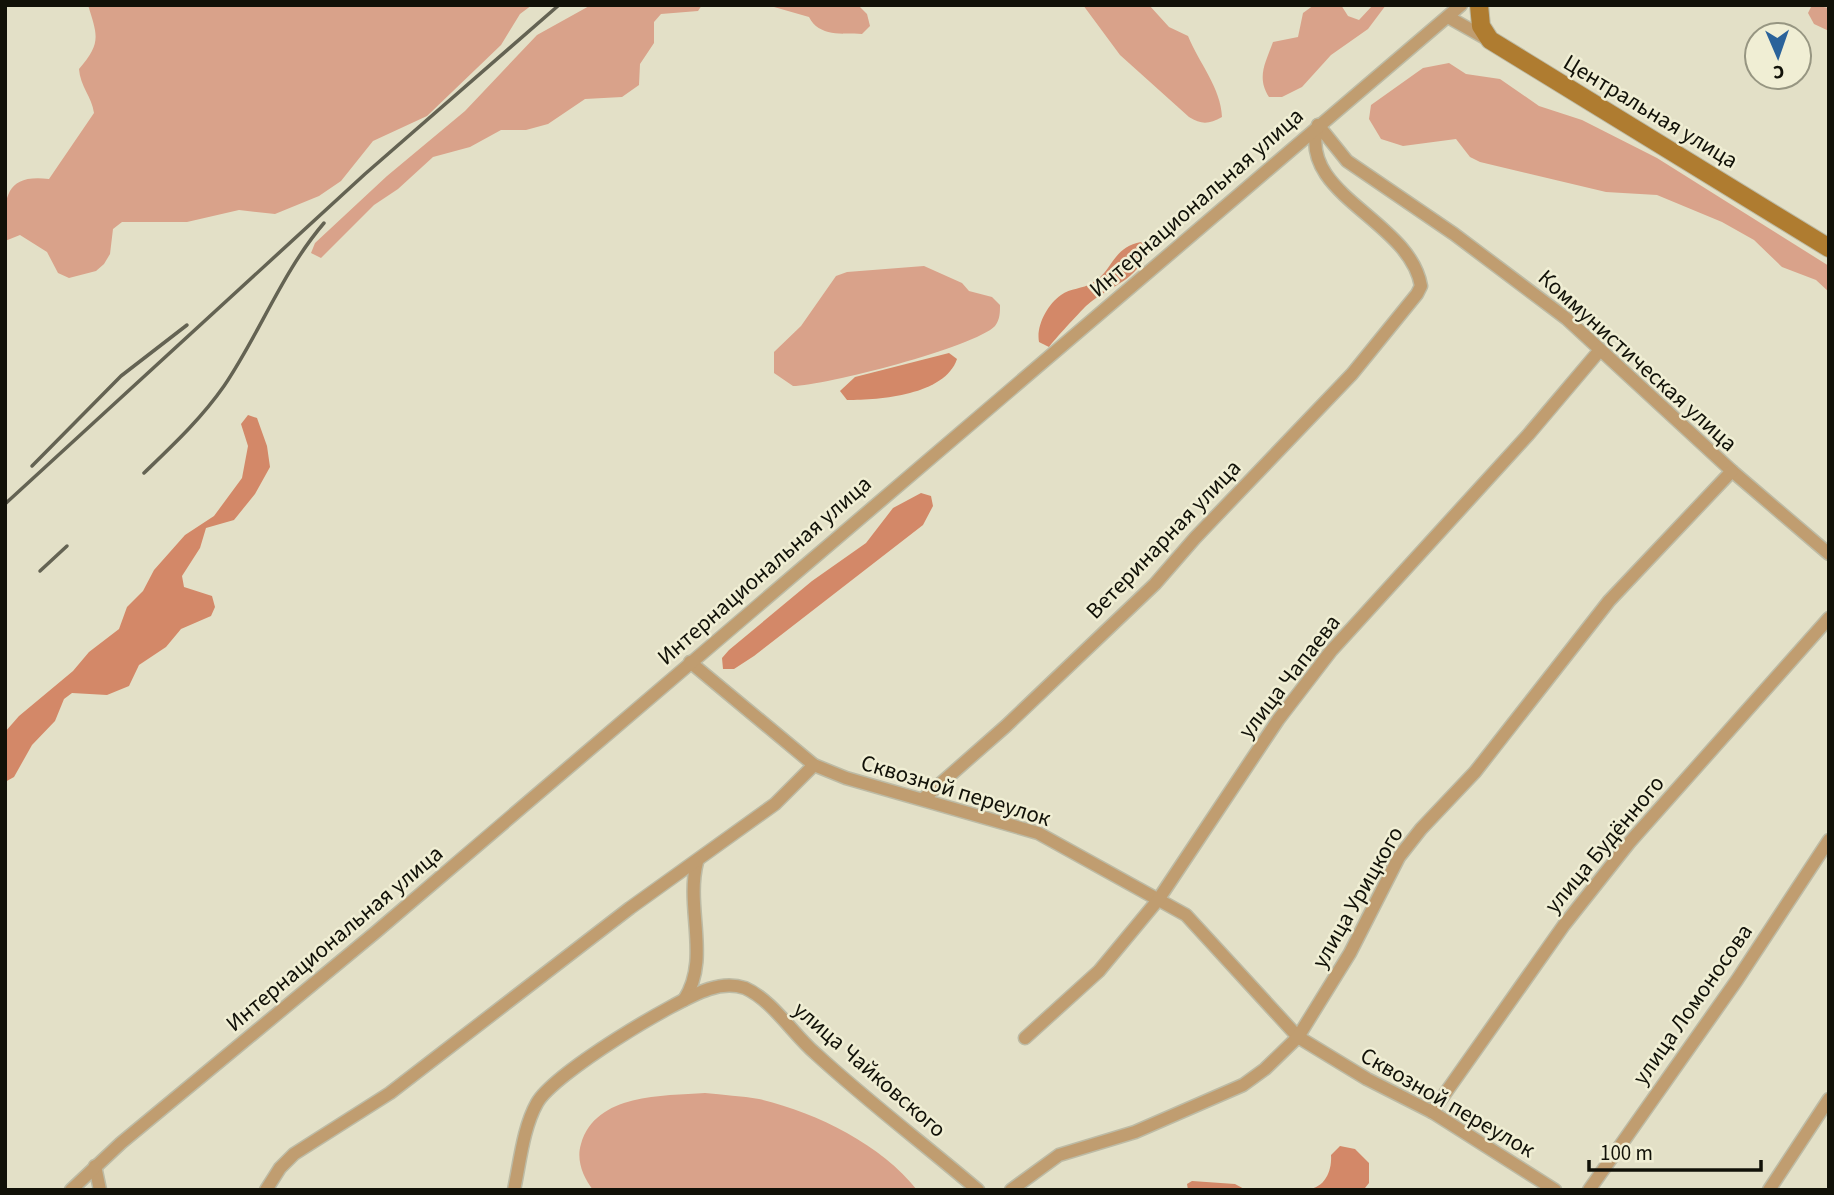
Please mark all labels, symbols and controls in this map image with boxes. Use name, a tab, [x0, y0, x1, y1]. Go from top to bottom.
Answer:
north arrow	[1743, 21, 1813, 91]
street label: Центральная улица	[1557, 46, 1744, 177]
text: С	[1773, 58, 1785, 85]
street label: Интернациональная улица	[1082, 100, 1311, 305]
street label: Коммунистическая улица	[1531, 262, 1745, 459]
street label: Ветеринарная улица	[1078, 452, 1248, 627]
street label: Интернациональная улица	[650, 468, 879, 673]
street label: улица Чапаева	[1230, 607, 1348, 745]
street label: Сквозной переулок	[857, 746, 1055, 835]
street label: улица Будённого	[1537, 768, 1672, 921]
street label: улица Урицкого	[1303, 820, 1411, 974]
street label: Интернациональная улица	[219, 837, 450, 1039]
street label: улица Ломоносова	[1624, 917, 1760, 1092]
street label: улица Чайковского	[786, 994, 953, 1145]
street label: Сквозной переулок	[1354, 1039, 1542, 1166]
scale bar	[1589, 1128, 1760, 1172]
text: 100 m	[1600, 1138, 1653, 1168]

